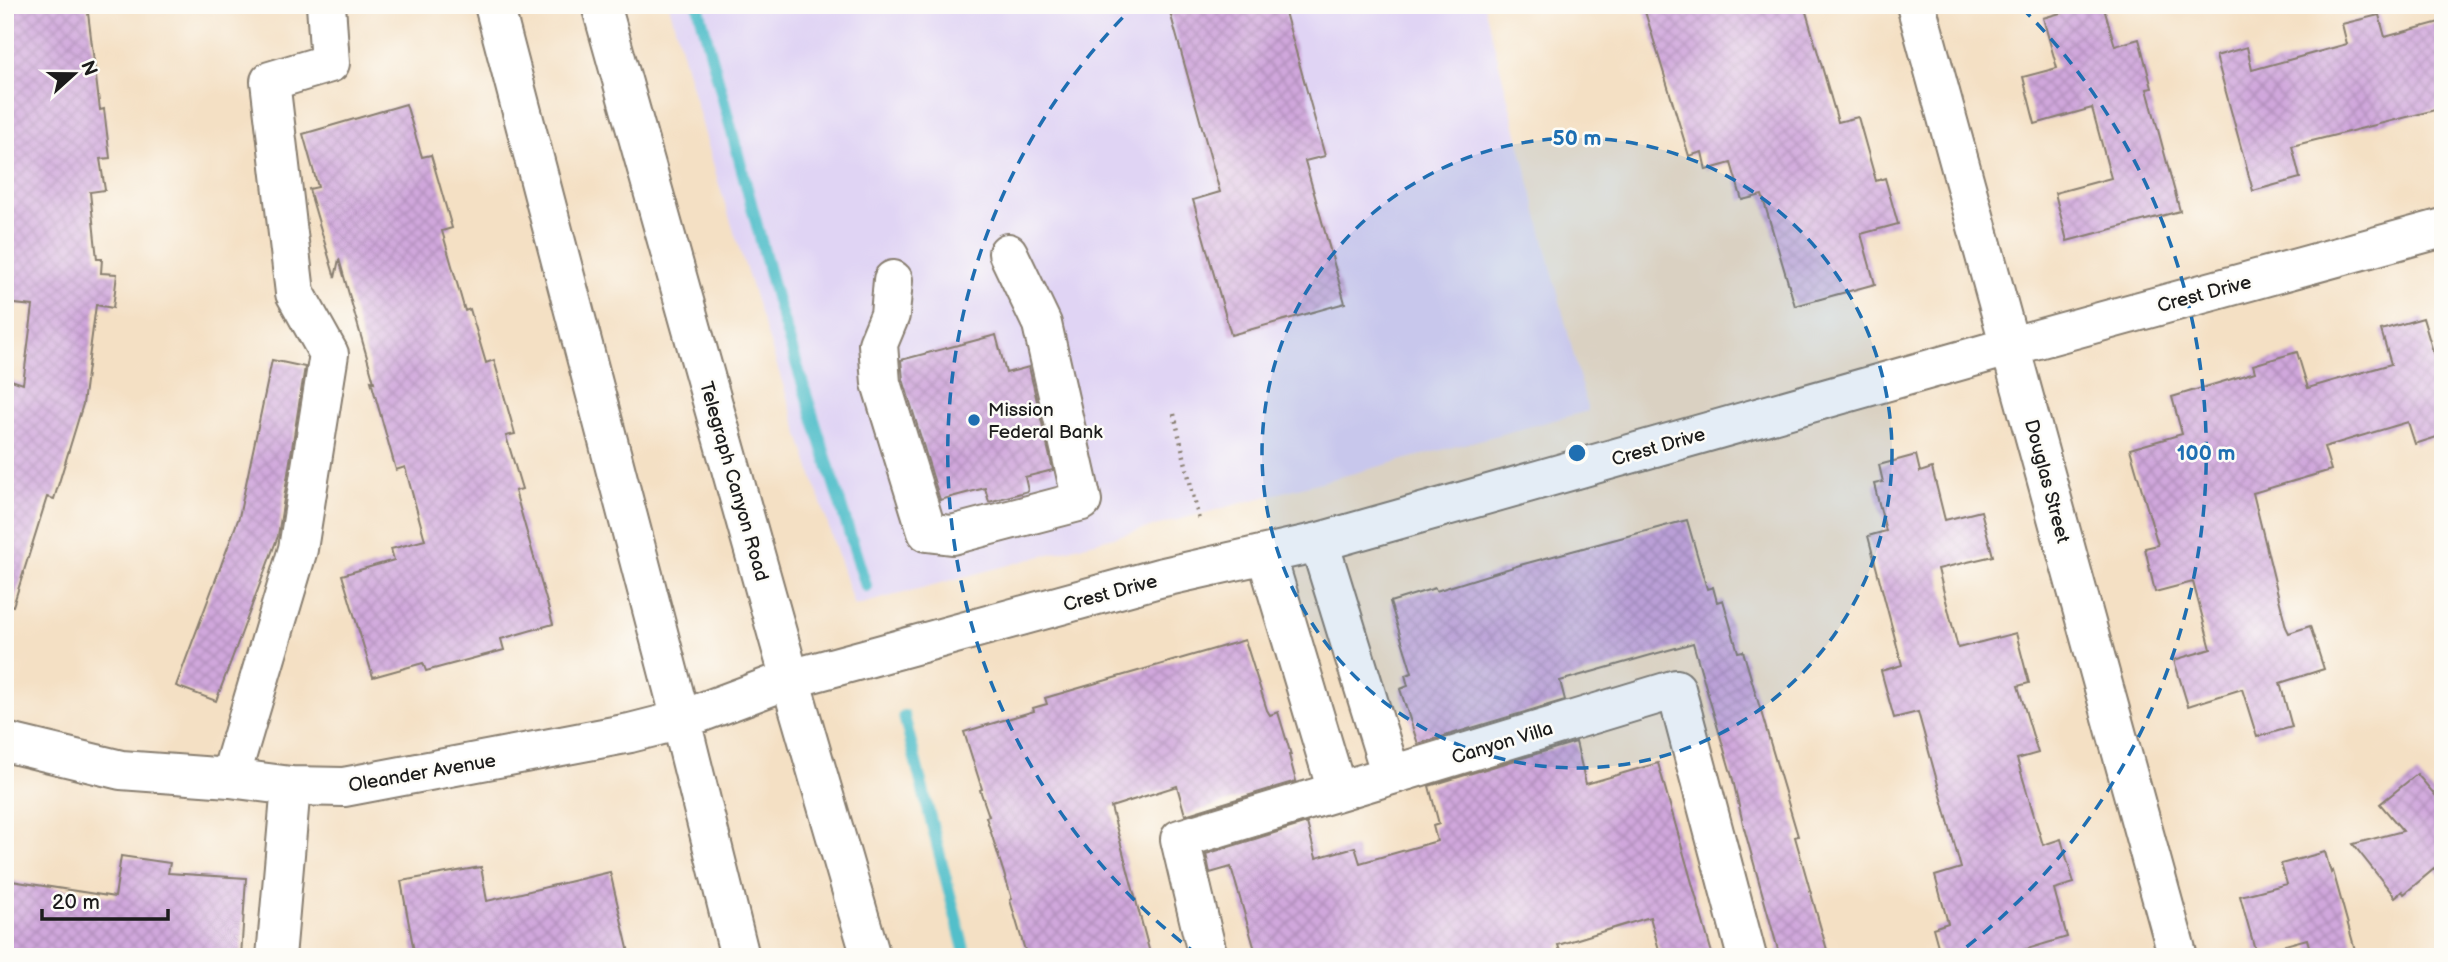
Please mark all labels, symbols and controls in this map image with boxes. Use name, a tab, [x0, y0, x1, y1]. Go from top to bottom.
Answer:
north arrow	[38, 38, 108, 108]
text: N	[75, 58, 102, 79]
text: 50 m	[1553, 126, 1601, 151]
street label: Crest Drive	[2155, 271, 2254, 318]
street label: Telegraph Canyon Road	[694, 379, 773, 584]
place label: Mission Federal Bank	[988, 399, 1103, 444]
marker: Mission Federal Bank	[966, 412, 982, 428]
street label: Douglas Street	[2019, 417, 2074, 546]
street label: Crest Drive	[1609, 423, 1708, 472]
centre of rings	[1565, 441, 1589, 465]
text: 100 m	[2177, 441, 2235, 466]
street label: Crest Drive	[1061, 570, 1160, 617]
street label: Canyon Villa	[1449, 717, 1556, 770]
street label: Oleander Avenue	[347, 749, 498, 798]
scale bar	[42, 878, 168, 922]
text: 20 m	[52, 890, 100, 915]

